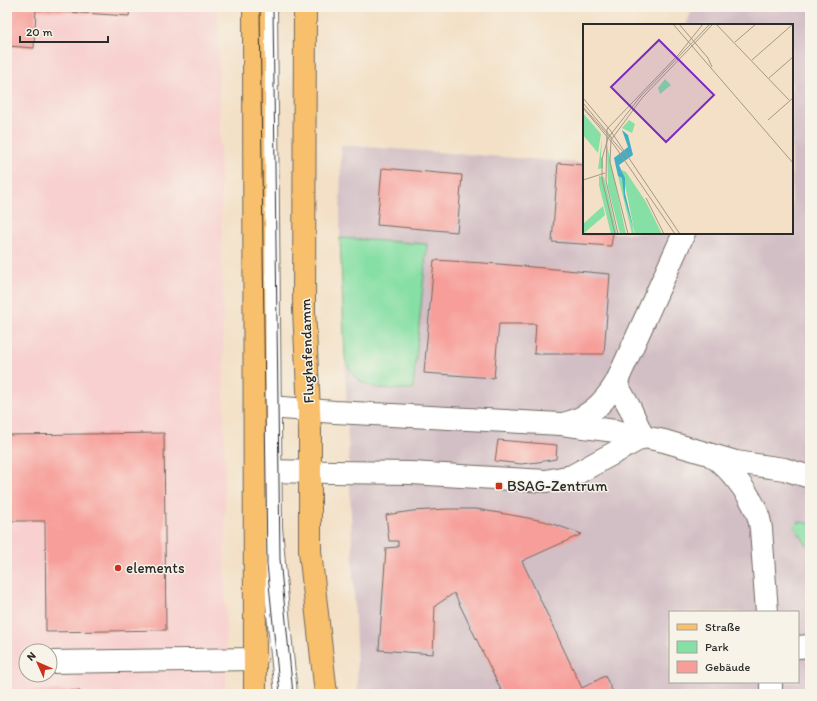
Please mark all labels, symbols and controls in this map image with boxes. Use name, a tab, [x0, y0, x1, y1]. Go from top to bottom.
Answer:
scale bar	[20, 18, 108, 44]
inset map	[583, 24, 793, 234]
text: 20 m	[26, 25, 53, 39]
street label: Flughafendamm	[296, 298, 318, 404]
place label: BSAG-Zentrum	[507, 477, 608, 495]
marker: BSAG-Zentrum	[494, 481, 504, 491]
place label: elements	[126, 559, 185, 577]
marker: elements	[113, 563, 123, 573]
legend	[669, 611, 799, 683]
text: Straße	[705, 620, 740, 634]
text: Park	[705, 640, 729, 654]
north arrow	[18, 643, 58, 683]
text: N	[24, 649, 39, 664]
text: Gebäude	[705, 660, 750, 674]

